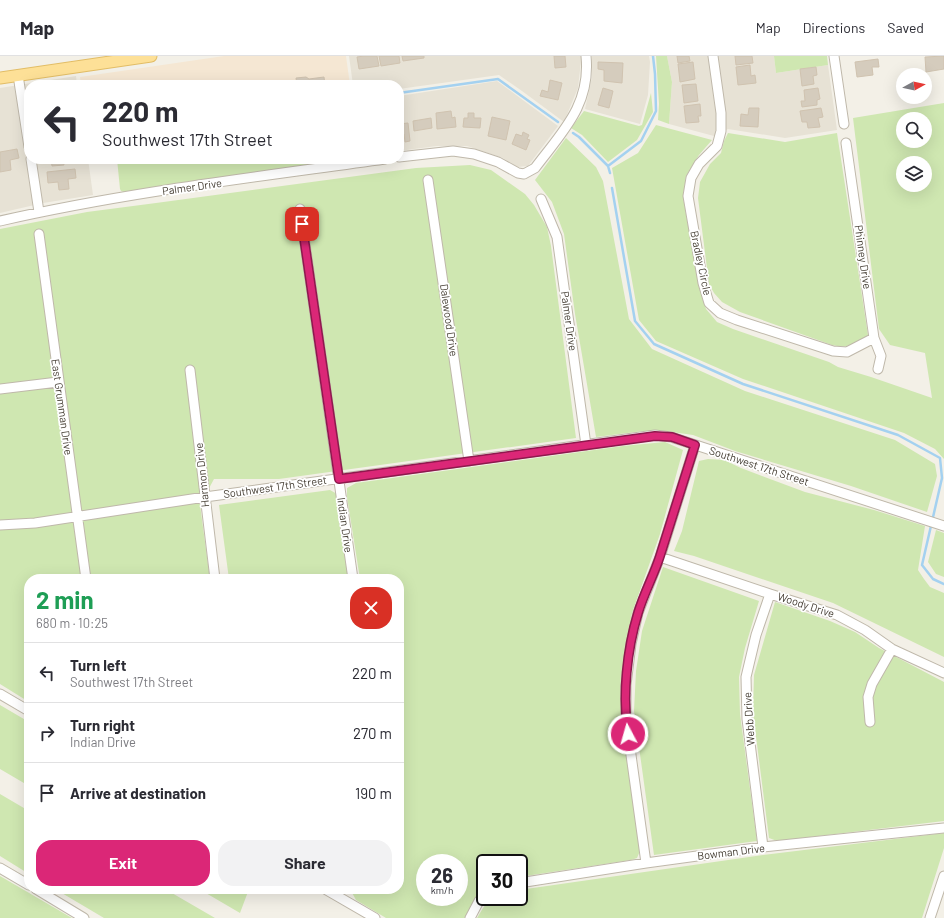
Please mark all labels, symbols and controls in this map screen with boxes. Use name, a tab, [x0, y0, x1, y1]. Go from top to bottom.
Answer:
text: Map	[20, 16, 54, 39]
text: Map	[756, 19, 781, 36]
text: Directions	[803, 19, 865, 36]
text: Saved	[887, 19, 924, 36]
north arrow	[896, 68, 932, 104]
map controls	[896, 68, 932, 192]
text: 220 m	[102, 94, 178, 128]
icon: left	[36, 96, 88, 148]
button: search	[896, 112, 932, 148]
text: Southwest 17th Street	[102, 128, 273, 150]
button: layers	[896, 156, 932, 192]
street label: Palmer Drive	[161, 176, 223, 197]
pin	[285, 207, 319, 241]
icon: arrive	[291, 213, 313, 235]
street label: Phinney Drive	[853, 224, 874, 290]
street label: Bradley Circle	[688, 229, 715, 296]
street label: Dalewood Drive	[438, 283, 461, 357]
street label: Palmer Drive	[559, 290, 580, 352]
street label: East Grumman Drive	[49, 358, 76, 456]
street label: Harmon Drive	[192, 442, 211, 508]
street label: Southwest 17th Street	[708, 443, 811, 488]
street label: Southwest 17th Street	[222, 473, 328, 500]
street label: Indian Drive	[335, 496, 356, 554]
text: 2 min	[36, 585, 94, 614]
button: close	[350, 587, 392, 629]
street label: Woody Drive	[776, 589, 836, 620]
text: 680 m · 10:25	[36, 615, 108, 631]
text: Turn left	[70, 656, 126, 674]
icon: left	[36, 662, 58, 684]
text: 220 m	[352, 664, 392, 682]
text: Southwest 17th Street	[70, 674, 193, 690]
street label: Webb Drive	[740, 692, 757, 746]
position arrow	[607, 713, 649, 755]
text: Turn right	[70, 716, 135, 734]
icon: right	[36, 722, 58, 744]
text: 270 m	[353, 724, 392, 742]
text: Indian Drive	[70, 734, 136, 750]
icon: arrive	[36, 782, 58, 804]
text: Arrive at destination	[70, 784, 206, 802]
text: 190 m	[355, 784, 392, 802]
button: Exit	[36, 840, 210, 886]
button: Share	[218, 840, 392, 886]
street label: Bowman Drive	[696, 841, 766, 862]
speed limit sign: 30	[476, 854, 528, 906]
text: 26	[431, 863, 453, 887]
text: km/h	[431, 884, 453, 896]

